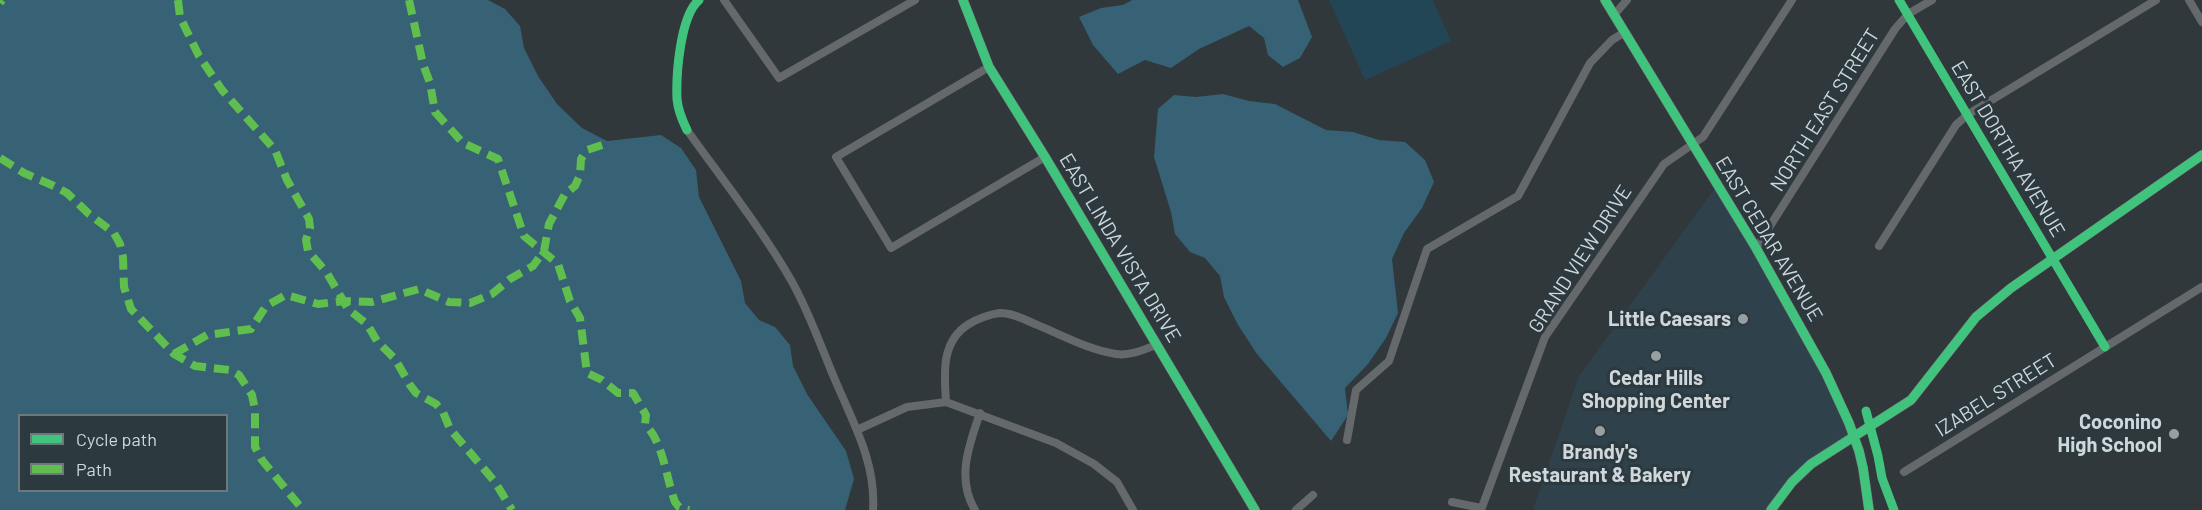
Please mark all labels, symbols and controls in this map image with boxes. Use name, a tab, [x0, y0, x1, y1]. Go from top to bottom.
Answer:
street label: NORTH EAST STREET	[1765, 24, 1885, 196]
street label: EAST DORTHA AVENUE	[1946, 57, 2070, 241]
street label: EAST LINDA VISTA DRIVE	[1054, 149, 1186, 347]
street label: EAST CEDAR AVENUE	[1710, 152, 1828, 326]
street label: GRAND VIEW DRIVE	[1523, 181, 1637, 337]
place label: Little Caesars	[1608, 307, 1731, 331]
marker: Little Caesars	[1736, 312, 1750, 326]
street label: IZABEL STREET	[1931, 348, 2061, 442]
marker: Cedar Hills Shopping Center	[1649, 349, 1663, 363]
place label: Cedar Hills Shopping Center	[1582, 366, 1730, 413]
place label: Coconino High School	[2058, 410, 2162, 457]
legend	[18, 414, 228, 492]
marker: Brandy's Restaurant & Bakery	[1593, 424, 1607, 438]
marker: Coconino High School	[2167, 427, 2181, 441]
text: Cycle path	[76, 428, 157, 450]
place label: Brandy's Restaurant & Bakery	[1509, 440, 1691, 487]
text: Path	[76, 458, 112, 480]

